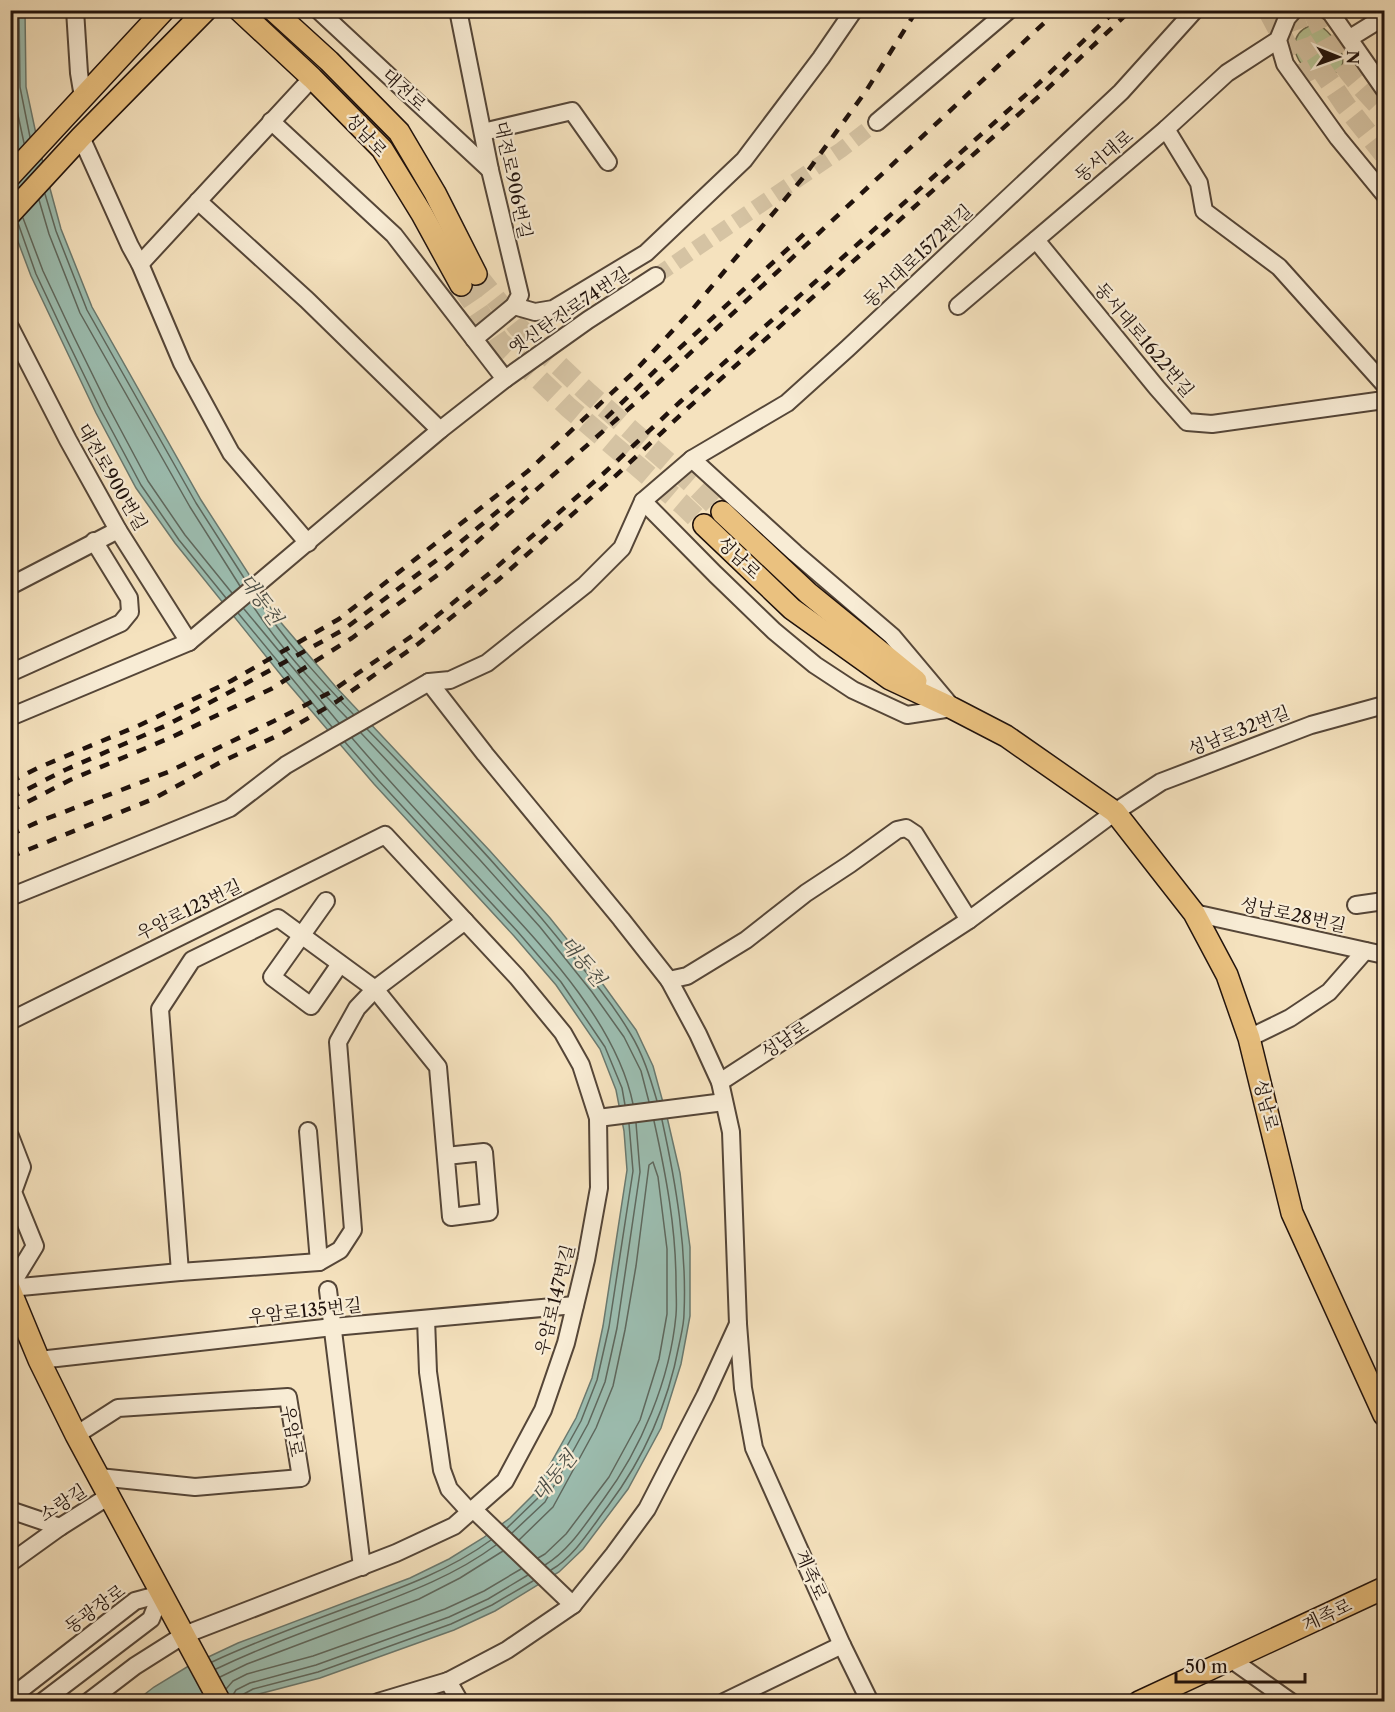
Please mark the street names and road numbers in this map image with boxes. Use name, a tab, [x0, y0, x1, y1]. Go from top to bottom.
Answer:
street label: 대전로	[377, 64, 431, 116]
street label: 성남로	[340, 108, 392, 162]
street label: 대전로906번길	[490, 119, 536, 241]
street label: 동서대로	[1070, 125, 1138, 187]
street label: 동서대로1572번길	[859, 200, 977, 312]
street label: 옛신탄진로74번길	[505, 263, 633, 359]
street label: 동서대로1622번길	[1090, 278, 1198, 402]
street label: 대전로900번길	[72, 419, 152, 535]
street label: 성남로	[713, 532, 765, 584]
street label: 성남로32번길	[1185, 702, 1293, 760]
street label: 우암로123번길	[133, 875, 245, 945]
street label: 성남로28번길	[1238, 893, 1348, 937]
street label: 성남로	[757, 1017, 813, 1063]
street label: 성남로	[1249, 1077, 1283, 1133]
street label: 우암로147번길	[531, 1242, 579, 1358]
street label: 우암로135번길	[247, 1294, 363, 1328]
street label: 우암로	[276, 1403, 308, 1459]
street label: 소랑길	[35, 1480, 91, 1526]
street label: 계족로	[790, 1547, 832, 1603]
street label: 동광장로	[60, 1580, 130, 1638]
street label: 계족로	[1299, 1594, 1355, 1636]

